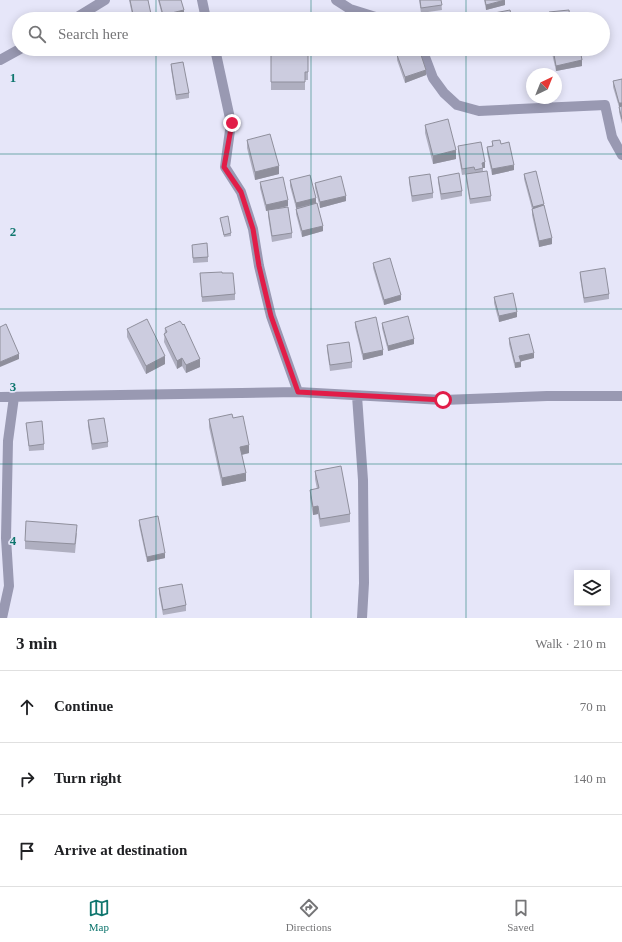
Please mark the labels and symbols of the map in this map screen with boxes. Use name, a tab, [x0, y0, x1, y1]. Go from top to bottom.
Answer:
north arrow	[526, 68, 562, 104]
text: 1	[10, 70, 16, 85]
route end	[223, 114, 241, 132]
text: 2	[10, 224, 16, 239]
text: 3	[10, 379, 17, 394]
route start	[434, 391, 452, 409]
text: 4	[10, 533, 17, 548]

